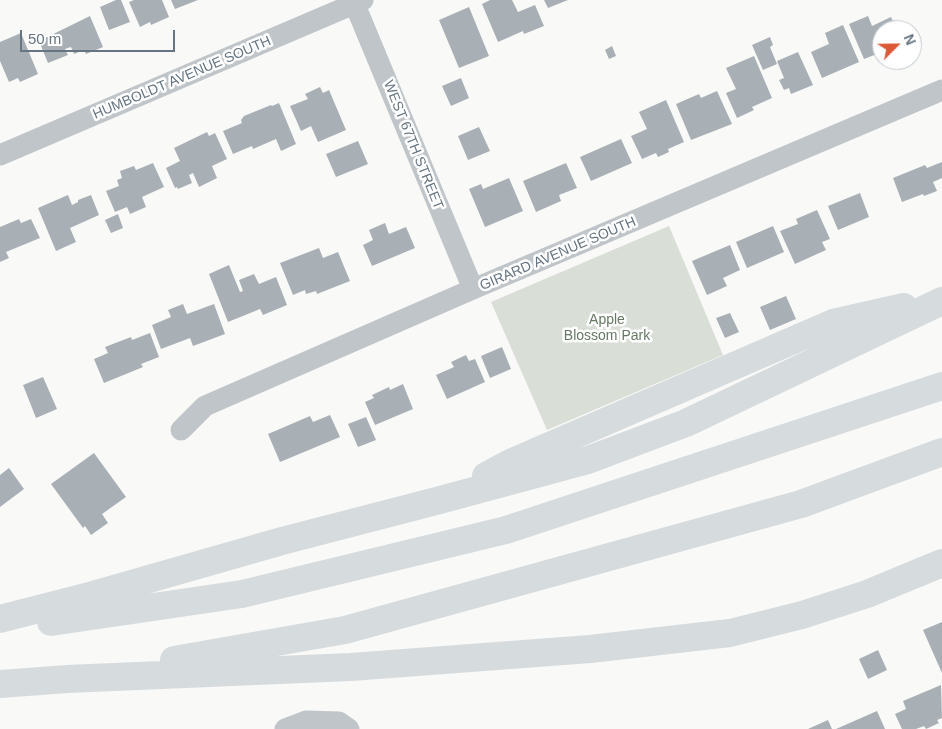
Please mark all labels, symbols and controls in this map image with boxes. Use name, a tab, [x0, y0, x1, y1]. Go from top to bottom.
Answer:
scale bar	[22, 20, 178, 52]
north arrow	[872, 20, 922, 70]
text: 50 m	[28, 30, 61, 47]
text: N	[901, 32, 919, 47]
street label: HUMBOLDT AVENUE SOUTH	[90, 33, 274, 123]
street label: WEST 67TH STREET	[379, 78, 447, 212]
street label: GIRARD AVENUE SOUTH	[478, 213, 638, 295]
park label: Apple Blossom Park	[564, 312, 650, 344]

